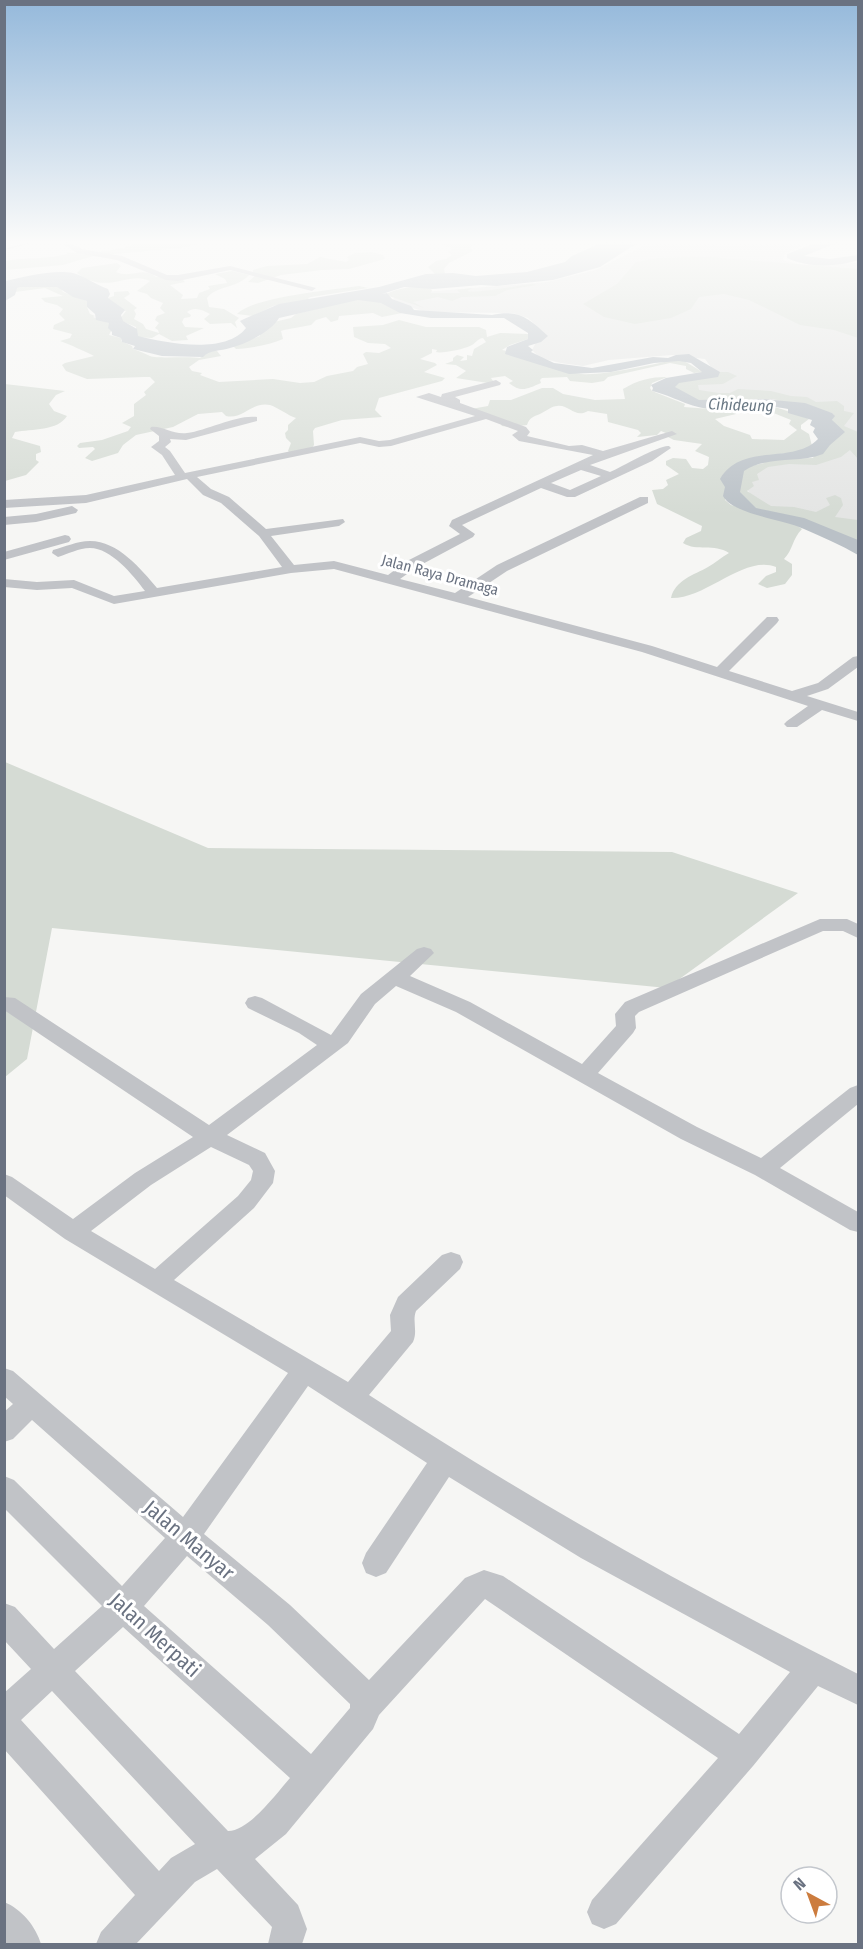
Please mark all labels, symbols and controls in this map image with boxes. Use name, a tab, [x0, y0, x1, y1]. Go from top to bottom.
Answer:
water label: Cihideung	[708, 394, 774, 416]
street label: Jalan Raya Dramaga	[380, 551, 500, 599]
street label: Jalan Manyar	[138, 1495, 240, 1586]
street label: Jalan Merpati	[104, 1587, 206, 1683]
north arrow	[779, 1865, 839, 1925]
text: N	[790, 1874, 809, 1894]

